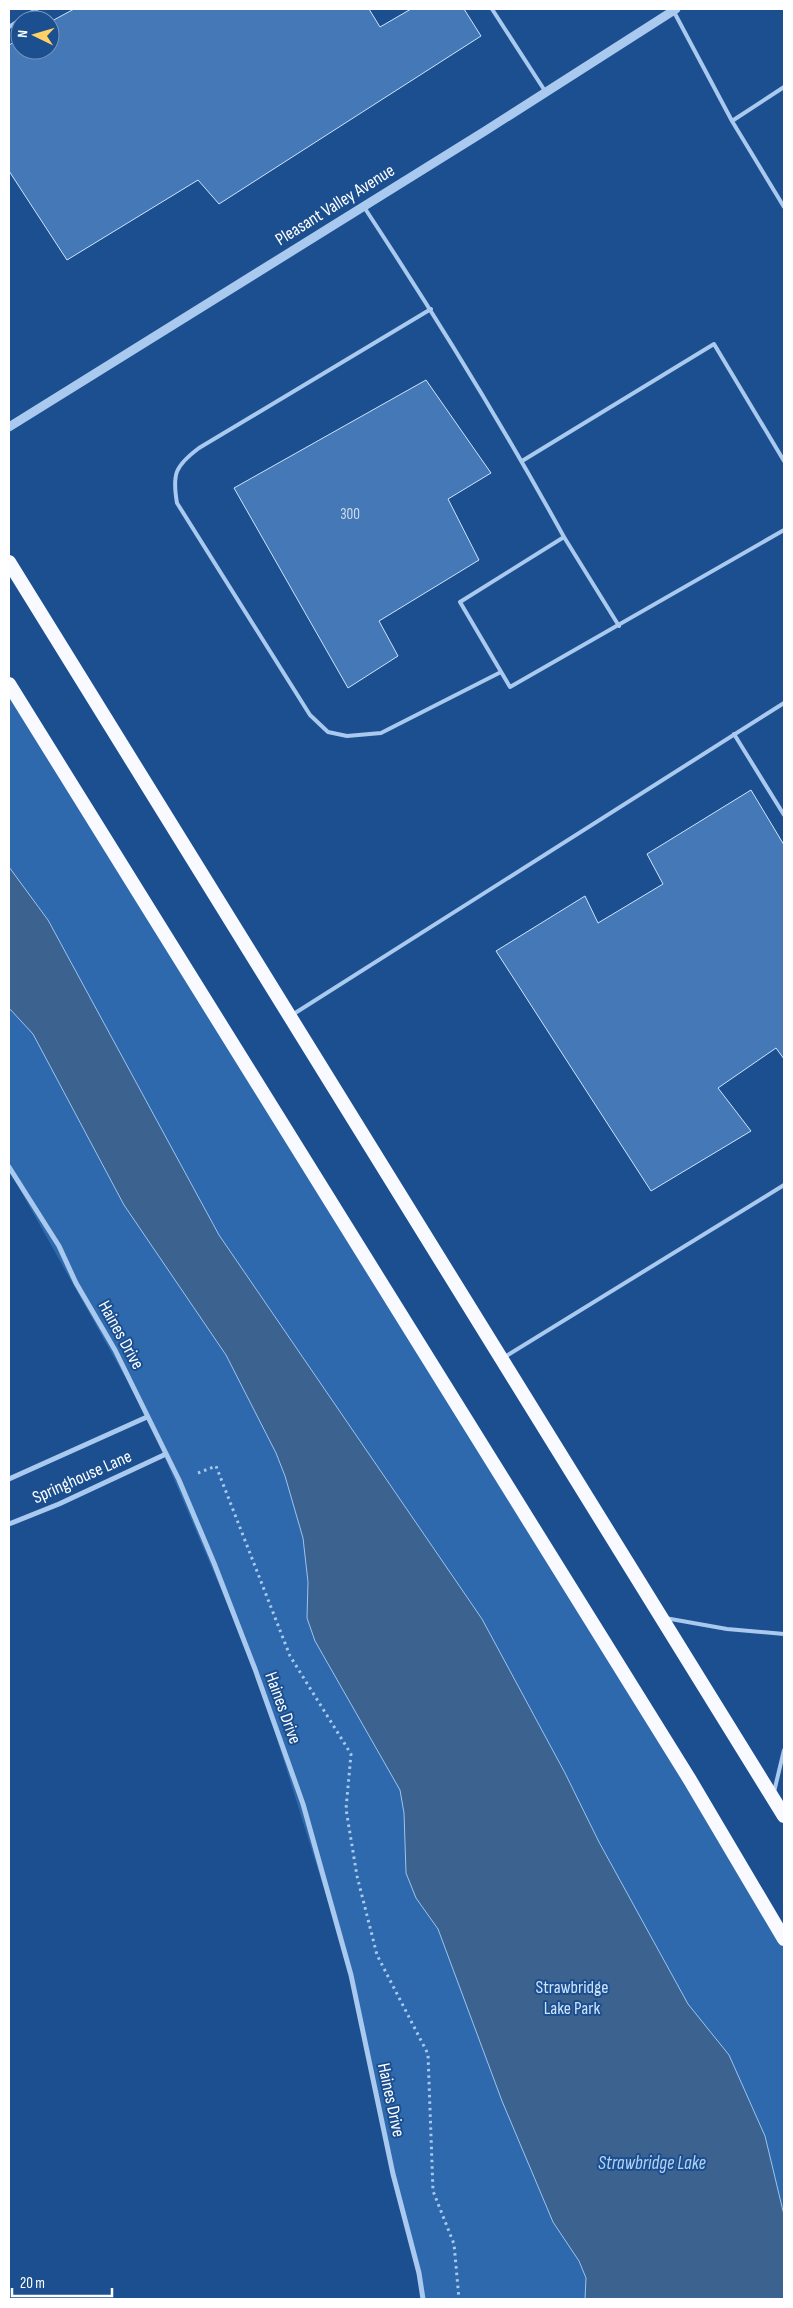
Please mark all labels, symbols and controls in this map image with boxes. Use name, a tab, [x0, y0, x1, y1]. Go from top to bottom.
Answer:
north arrow	[10, 10, 60, 60]
text: N	[14, 29, 31, 38]
street label: Pleasant Valley Avenue	[271, 160, 399, 250]
house number: 300	[340, 505, 360, 524]
street label: Haines Drive	[94, 1297, 148, 1373]
street label: Springhouse Lane	[29, 1446, 135, 1508]
street label: Haines Drive	[260, 1669, 306, 1747]
park label: Strawbridge Lake Park	[536, 1977, 608, 2019]
street label: Haines Drive	[373, 2061, 409, 2139]
water label: Strawbridge Lake	[598, 2152, 707, 2175]
scale bar	[12, 2266, 112, 2298]
text: 20 m	[20, 2274, 45, 2293]

